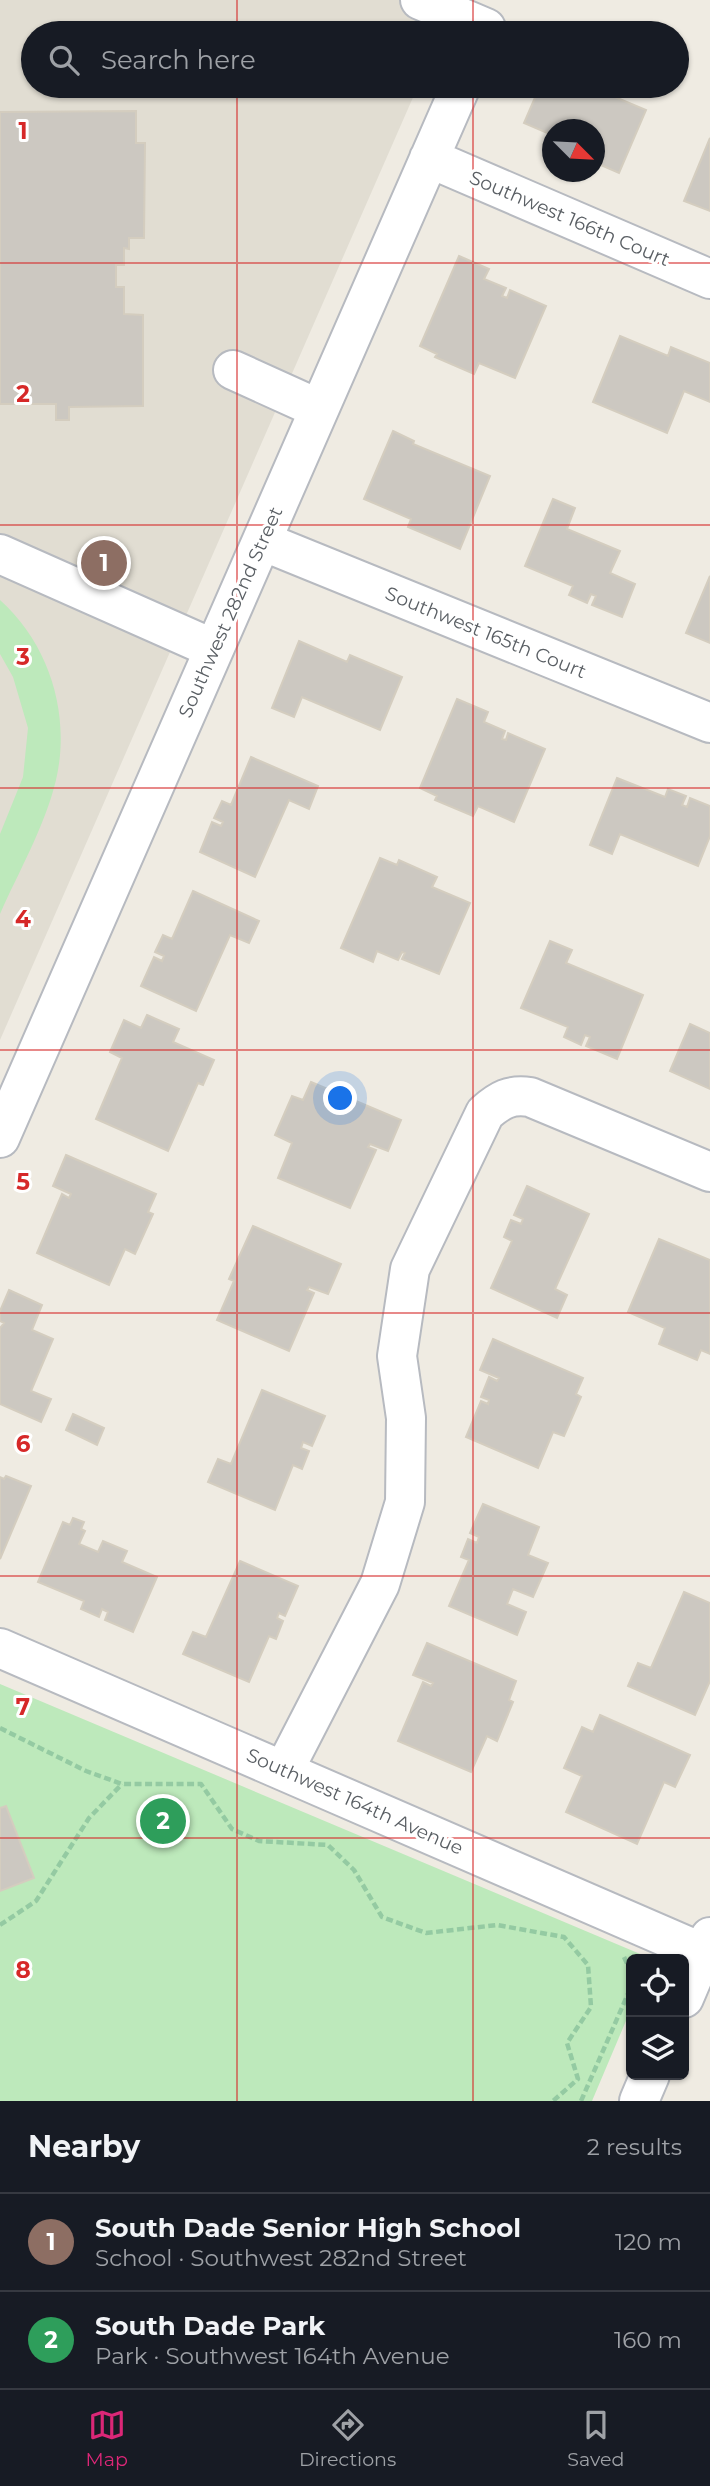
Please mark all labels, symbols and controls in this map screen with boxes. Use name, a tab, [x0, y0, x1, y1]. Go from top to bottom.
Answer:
search box	[21, 21, 689, 98]
icon: search	[45, 41, 83, 79]
text: Search here	[101, 44, 256, 76]
text: 1	[18, 117, 28, 145]
north arrow	[542, 119, 605, 182]
street label: Southwest 166th Court	[466, 166, 674, 271]
text: 2	[16, 380, 30, 408]
street label: Southwest 282nd Street	[173, 503, 288, 721]
pin: 1	[81, 537, 127, 589]
street label: Southwest 165th Court	[382, 582, 590, 683]
text: 3	[15, 643, 30, 671]
text: 4	[15, 905, 31, 933]
your location	[323, 1081, 357, 1115]
text: 5	[16, 1168, 30, 1196]
text: 6	[16, 1430, 31, 1458]
text: 7	[16, 1693, 30, 1721]
street label: Southwest 164th Avenue	[243, 1743, 467, 1860]
pin: 2	[140, 1795, 186, 1847]
map controls	[626, 1954, 689, 2080]
button: locate	[626, 1954, 689, 2017]
text: 8	[15, 1956, 31, 1984]
button: layers	[626, 2017, 689, 2080]
text: Nearby	[28, 2128, 140, 2165]
text: 2 results	[587, 2133, 682, 2161]
text: South Dade Senior High School	[95, 2212, 521, 2244]
text: 1	[46, 2228, 56, 2256]
text: 120 m	[615, 2228, 682, 2256]
text: School · Southwest 282nd Street	[95, 2244, 467, 2272]
text: South Dade Park	[95, 2310, 325, 2342]
text: 2	[44, 2326, 58, 2354]
text: 160 m	[614, 2326, 682, 2354]
text: Park · Southwest 164th Avenue	[95, 2342, 450, 2370]
tab: Map	[86, 2406, 128, 2471]
tab: Directions	[299, 2406, 396, 2471]
tab: Saved	[567, 2406, 624, 2471]

